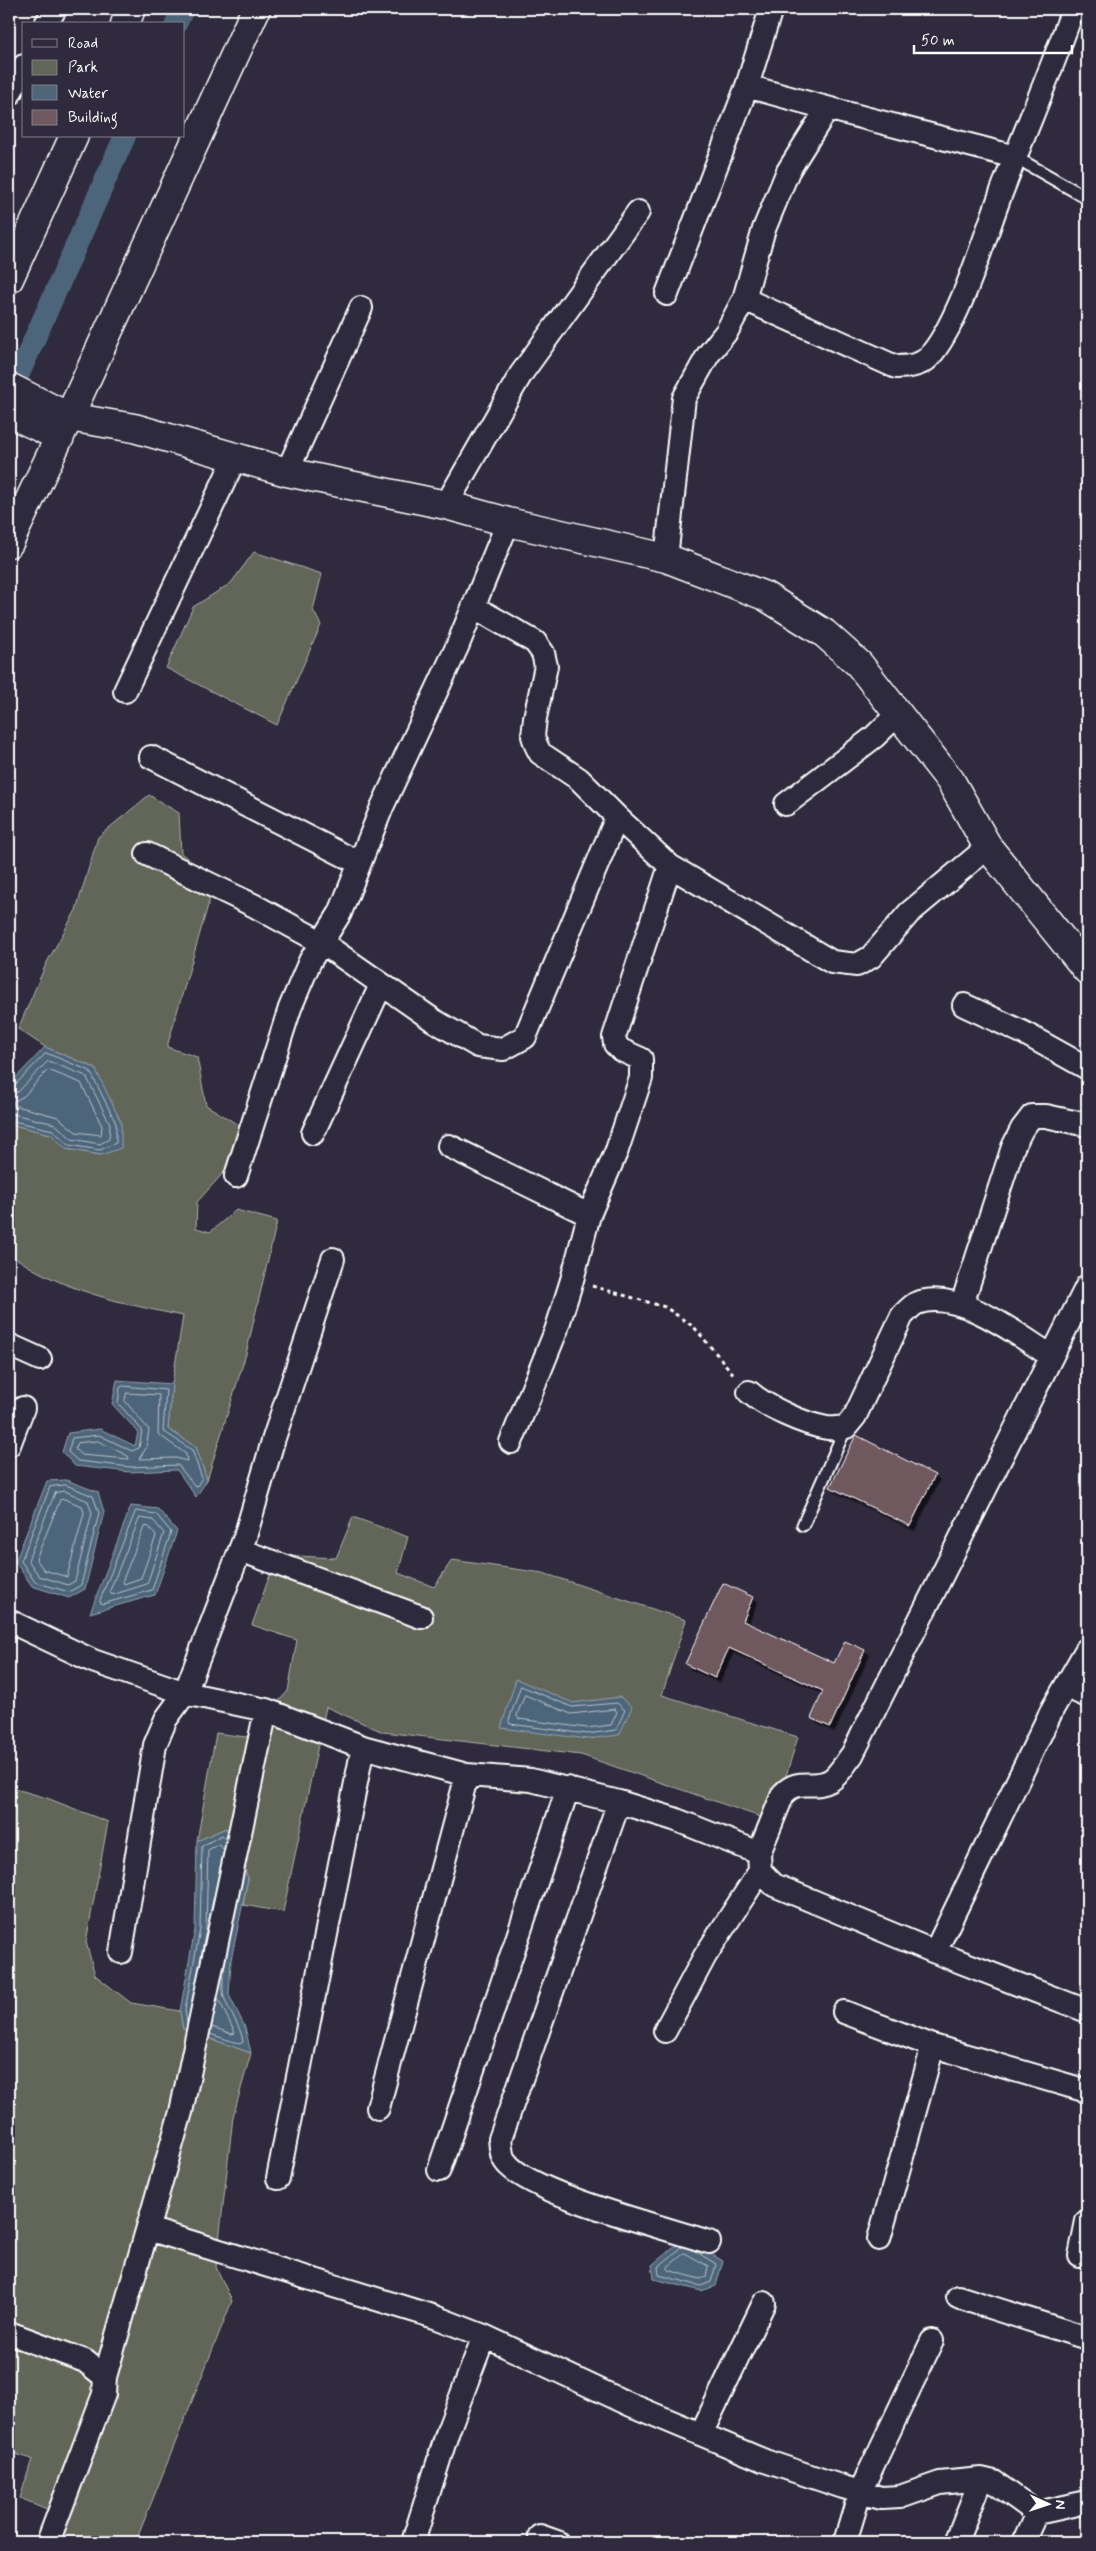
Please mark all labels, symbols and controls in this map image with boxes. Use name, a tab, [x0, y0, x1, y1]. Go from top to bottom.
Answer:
legend	[22, 22, 185, 138]
scale bar	[914, 22, 1071, 54]
text: 50 m	[921, 31, 955, 51]
text: Road	[68, 34, 98, 54]
text: Park	[68, 58, 98, 78]
text: Water	[68, 84, 108, 104]
text: Building	[68, 108, 118, 129]
north arrow	[1024, 2478, 1074, 2528]
text: N	[1051, 2499, 1069, 2510]

